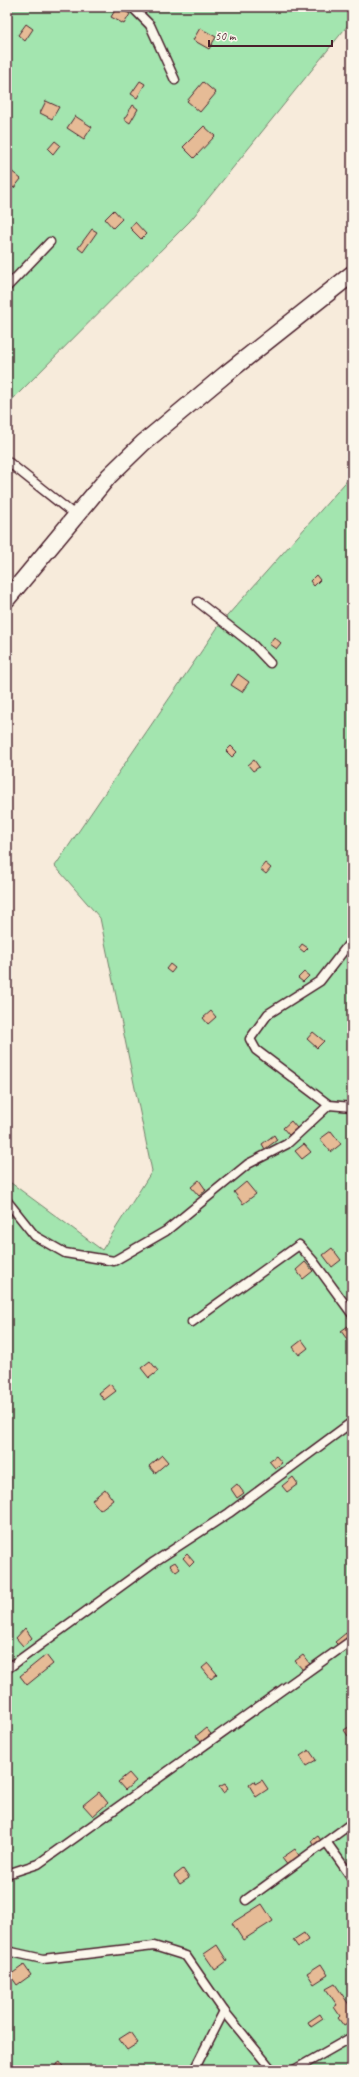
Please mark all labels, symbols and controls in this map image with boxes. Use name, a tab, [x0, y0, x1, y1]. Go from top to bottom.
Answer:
scale bar	[209, 22, 332, 48]
text: 50 m	[215, 28, 237, 44]

